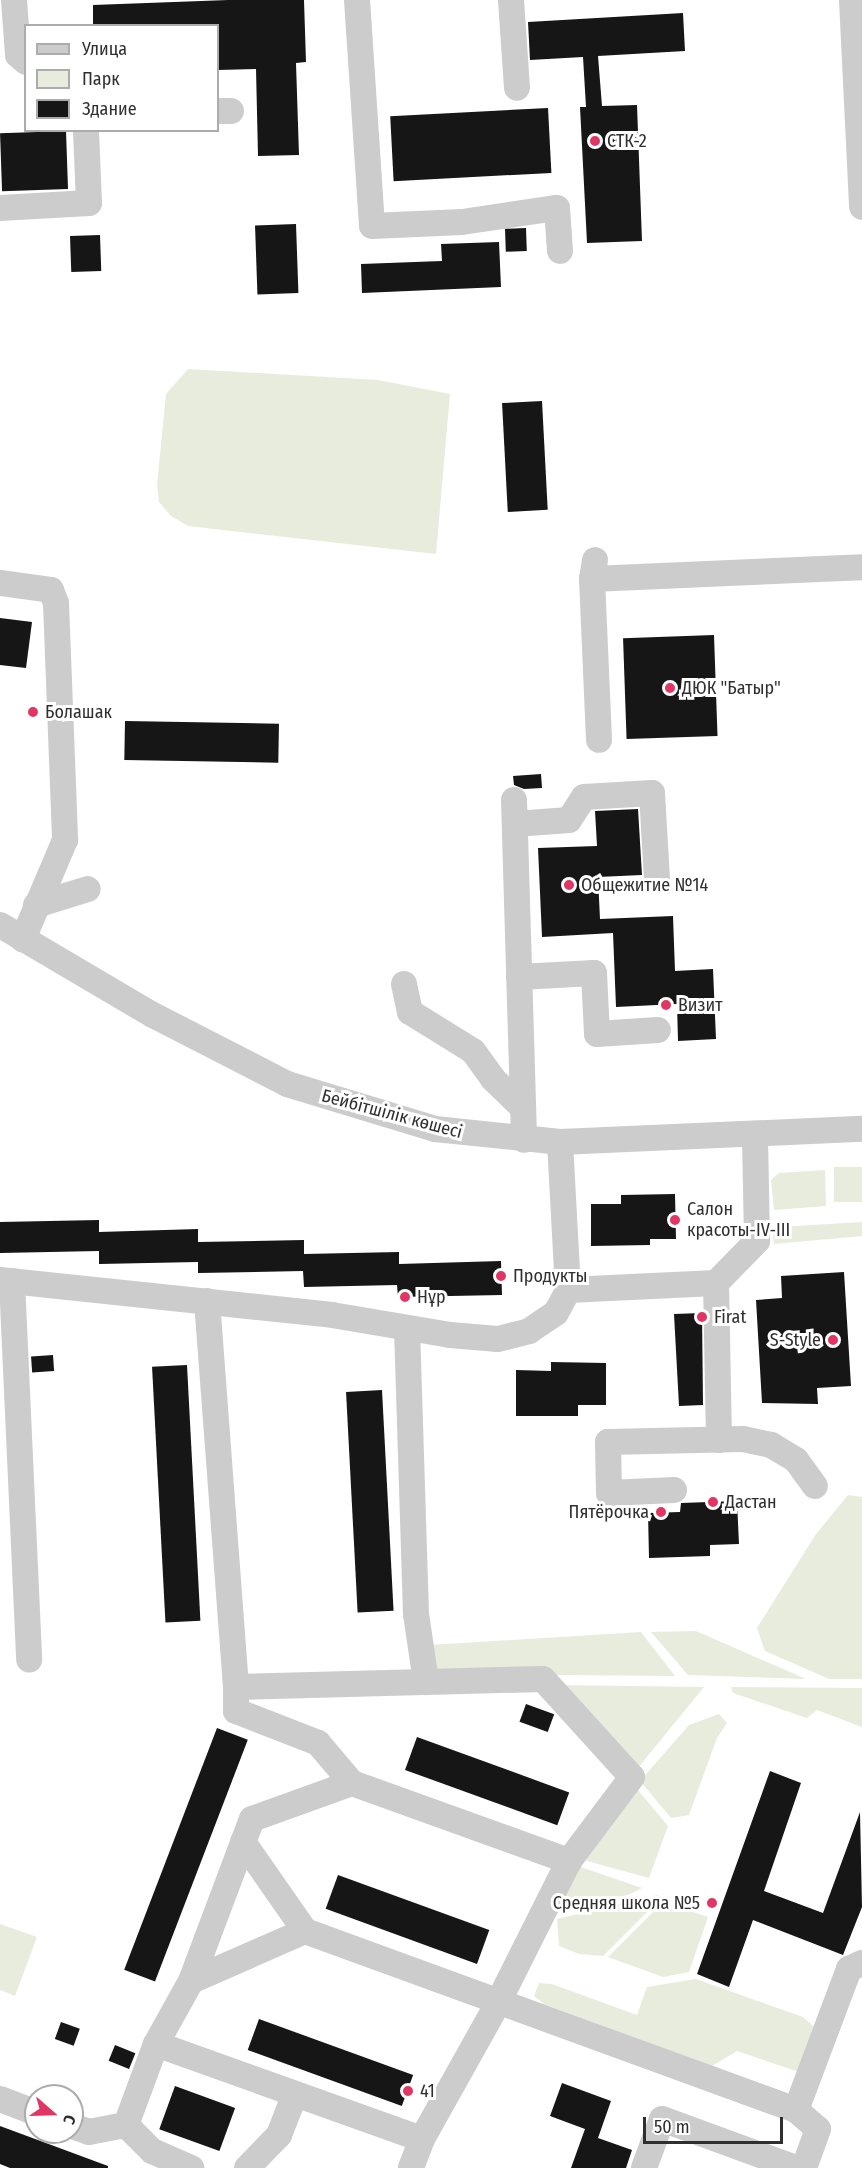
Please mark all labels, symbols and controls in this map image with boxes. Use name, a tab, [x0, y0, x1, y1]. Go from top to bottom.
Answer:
legend	[24, 24, 219, 132]
text: Улица	[82, 38, 127, 60]
text: Парк	[82, 68, 120, 90]
text: Здание	[82, 98, 137, 120]
place label: СТК-2	[607, 130, 647, 152]
marker: СТК-2	[588, 134, 602, 148]
place label: ДЮК "Батыр"	[682, 677, 781, 699]
marker: ДЮК "Батыр"	[663, 681, 677, 695]
place label: Болашак	[45, 701, 112, 723]
marker: Болашак	[26, 705, 40, 719]
place label: Общежитие №14	[581, 874, 708, 896]
marker: Общежитие №14	[562, 878, 576, 892]
place label: Визит	[678, 994, 722, 1016]
marker: Визит	[659, 998, 673, 1012]
street label: Бейбітшілік көшесі	[319, 1085, 465, 1143]
place label: Салон красоты-IV-III	[687, 1199, 790, 1242]
marker: Салон красоты-IV-III	[668, 1213, 682, 1227]
place label: Продукты	[513, 1265, 588, 1287]
marker: Продукты	[494, 1269, 508, 1283]
place label: Нұр	[417, 1286, 445, 1308]
marker: Нұр	[398, 1290, 412, 1304]
place label: Firat	[714, 1306, 746, 1328]
marker: Firat	[695, 1310, 709, 1324]
place label: S-Style	[770, 1329, 821, 1351]
marker: S-Style	[826, 1333, 840, 1347]
place label: Дастан	[725, 1491, 777, 1513]
marker: Дастан	[706, 1495, 720, 1509]
place label: Пятёрочка	[569, 1501, 649, 1523]
marker: Пятёрочка	[654, 1505, 668, 1519]
place label: Средняя школа №5	[553, 1892, 700, 1914]
marker: Средняя школа №5	[705, 1896, 719, 1910]
place label: 41	[420, 2080, 435, 2102]
north arrow	[24, 2084, 84, 2144]
marker: 41	[401, 2084, 415, 2098]
scale bar	[646, 2105, 786, 2143]
text: С	[59, 2112, 80, 2127]
text: 50 m	[654, 2116, 690, 2138]

